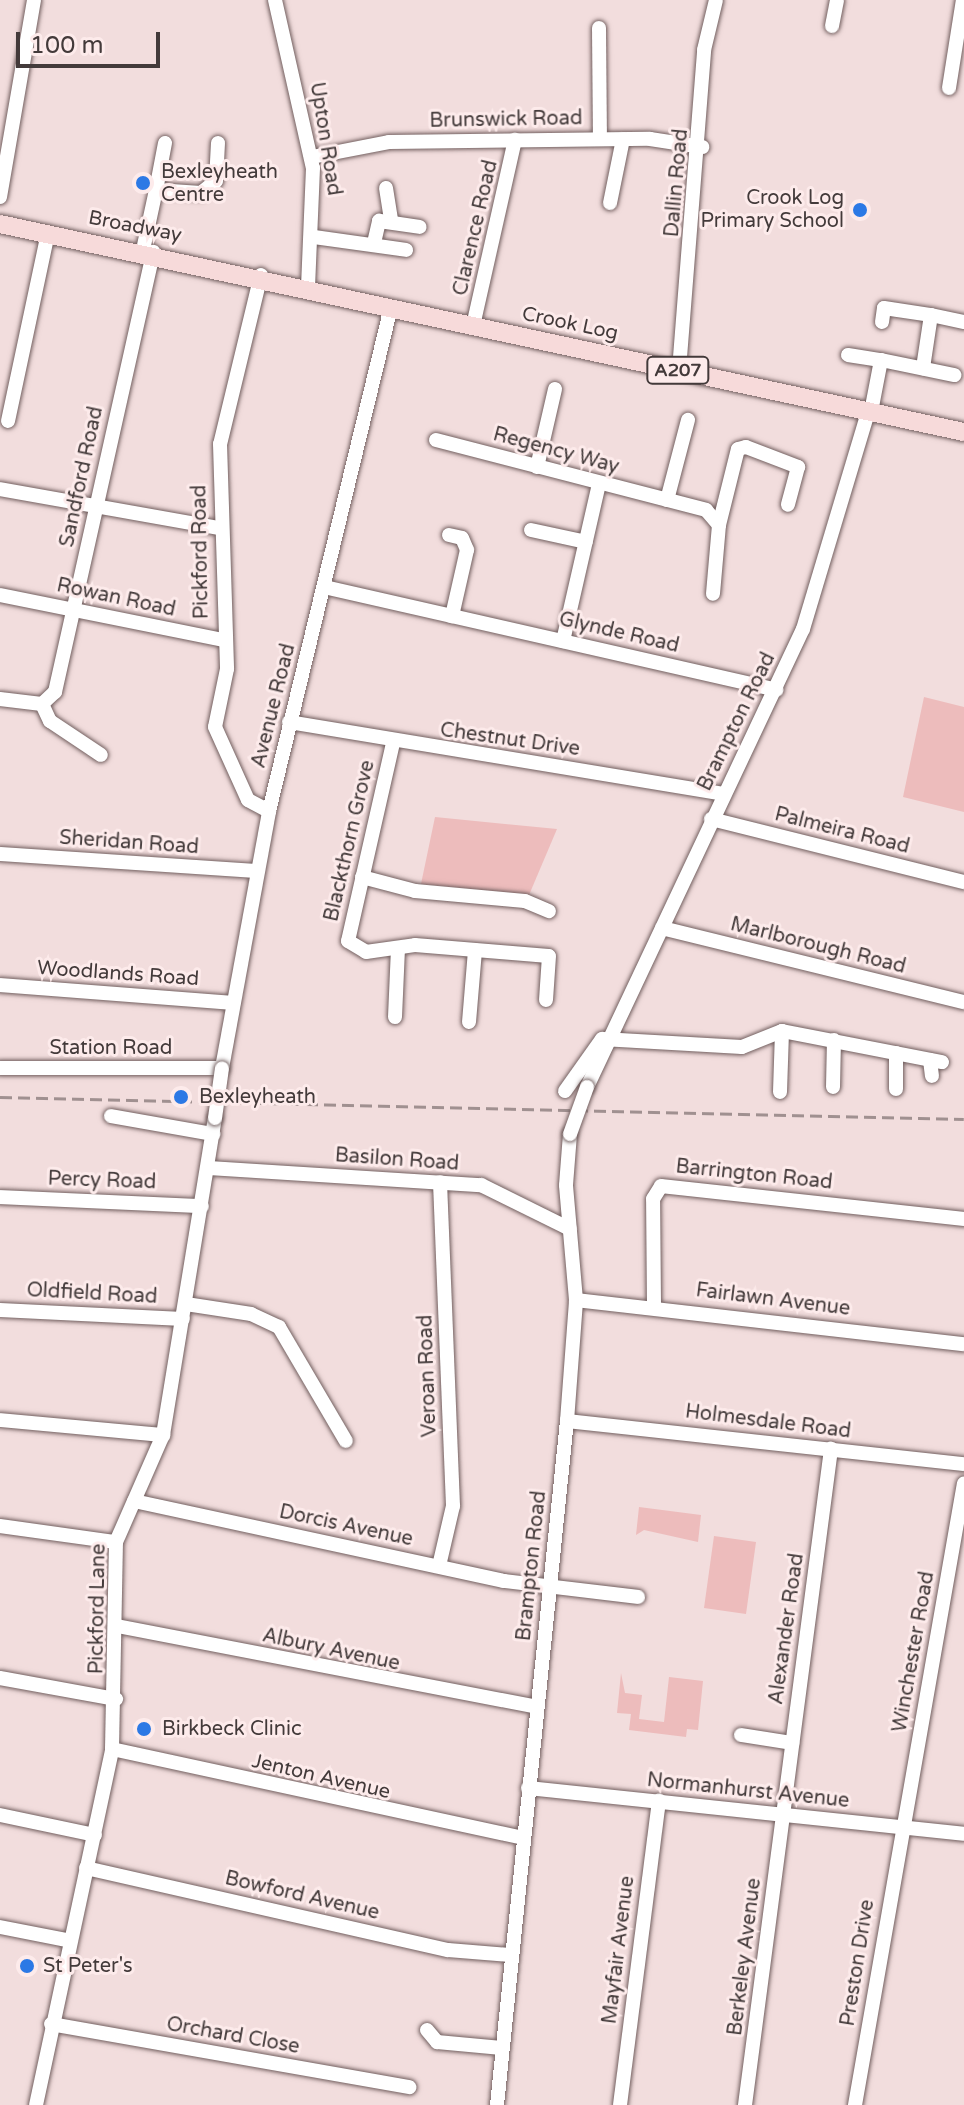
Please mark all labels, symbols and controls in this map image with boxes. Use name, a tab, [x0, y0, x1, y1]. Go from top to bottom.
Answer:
scale bar	[20, 16, 164, 66]
text: 100 m	[30, 31, 104, 60]
street label: Upton Road	[304, 81, 346, 197]
street label: Brunswick Road	[429, 107, 583, 133]
street label: Dallin Road	[660, 128, 694, 238]
street label: Clarence Road	[449, 158, 503, 298]
place label: Bexleyheath Centre	[161, 160, 278, 207]
marker: Bexleyheath Centre	[132, 172, 154, 194]
place label: Crook Log Primary School	[700, 186, 844, 233]
marker: Crook Log Primary School	[851, 201, 869, 219]
street label: Broadway	[86, 206, 184, 248]
street label: Crook Log	[520, 302, 620, 346]
road number: A207	[646, 356, 710, 384]
street label: Sandford Road	[55, 405, 109, 549]
street label: Regency Way	[490, 423, 622, 479]
street label: Pickford Road	[188, 485, 214, 619]
street label: Rowan Road	[54, 574, 178, 622]
street label: Glynde Road	[557, 608, 681, 658]
street label: Avenue Road	[247, 641, 301, 771]
street label: Brampton Road	[693, 649, 781, 795]
street label: Chestnut Drive	[439, 718, 581, 762]
street label: Blackthorn Grove	[320, 758, 380, 924]
street label: Palmeira Road	[772, 803, 912, 859]
street label: Sheridan Road	[58, 826, 200, 860]
street label: Marlborough Road	[728, 913, 908, 979]
street label: Woodlands Road	[36, 956, 200, 992]
street label: Station Road	[50, 1036, 172, 1060]
place label: Bexleyheath	[199, 1085, 316, 1109]
marker: Bexleyheath	[170, 1086, 192, 1108]
street label: Basilon Road	[334, 1144, 460, 1176]
street label: Barrington Road	[674, 1155, 834, 1195]
street label: Percy Road	[47, 1167, 157, 1195]
street label: Oldfield Road	[26, 1279, 158, 1309]
street label: Fairlawn Avenue	[694, 1279, 852, 1321]
street label: Veroan Road	[414, 1314, 442, 1438]
street label: Holmesdale Road	[684, 1400, 852, 1444]
street label: Brampton Road	[512, 1490, 552, 1642]
street label: Dorcis Avenue	[277, 1500, 415, 1552]
street label: Pickford Lane	[85, 1544, 111, 1674]
street label: Alexander Road	[765, 1552, 809, 1706]
street label: Winchester Road	[888, 1570, 940, 1734]
street label: Albury Avenue	[260, 1624, 402, 1676]
place label: Birkbeck Clinic	[162, 1717, 302, 1741]
marker: Birkbeck Clinic	[133, 1718, 155, 1740]
street label: Jenton Avenue	[250, 1749, 392, 1805]
street label: Normanhurst Avenue	[646, 1768, 850, 1814]
street label: Bowford Avenue	[223, 1867, 381, 1925]
street label: Mayfair Avenue	[598, 1875, 640, 2025]
street label: Berkeley Avenue	[723, 1877, 767, 2037]
street label: Preston Drive	[836, 1898, 880, 2028]
place label: St Peter's	[43, 1954, 133, 1978]
marker: St Peter's	[18, 1957, 36, 1975]
street label: Orchard Close	[165, 2012, 301, 2060]

